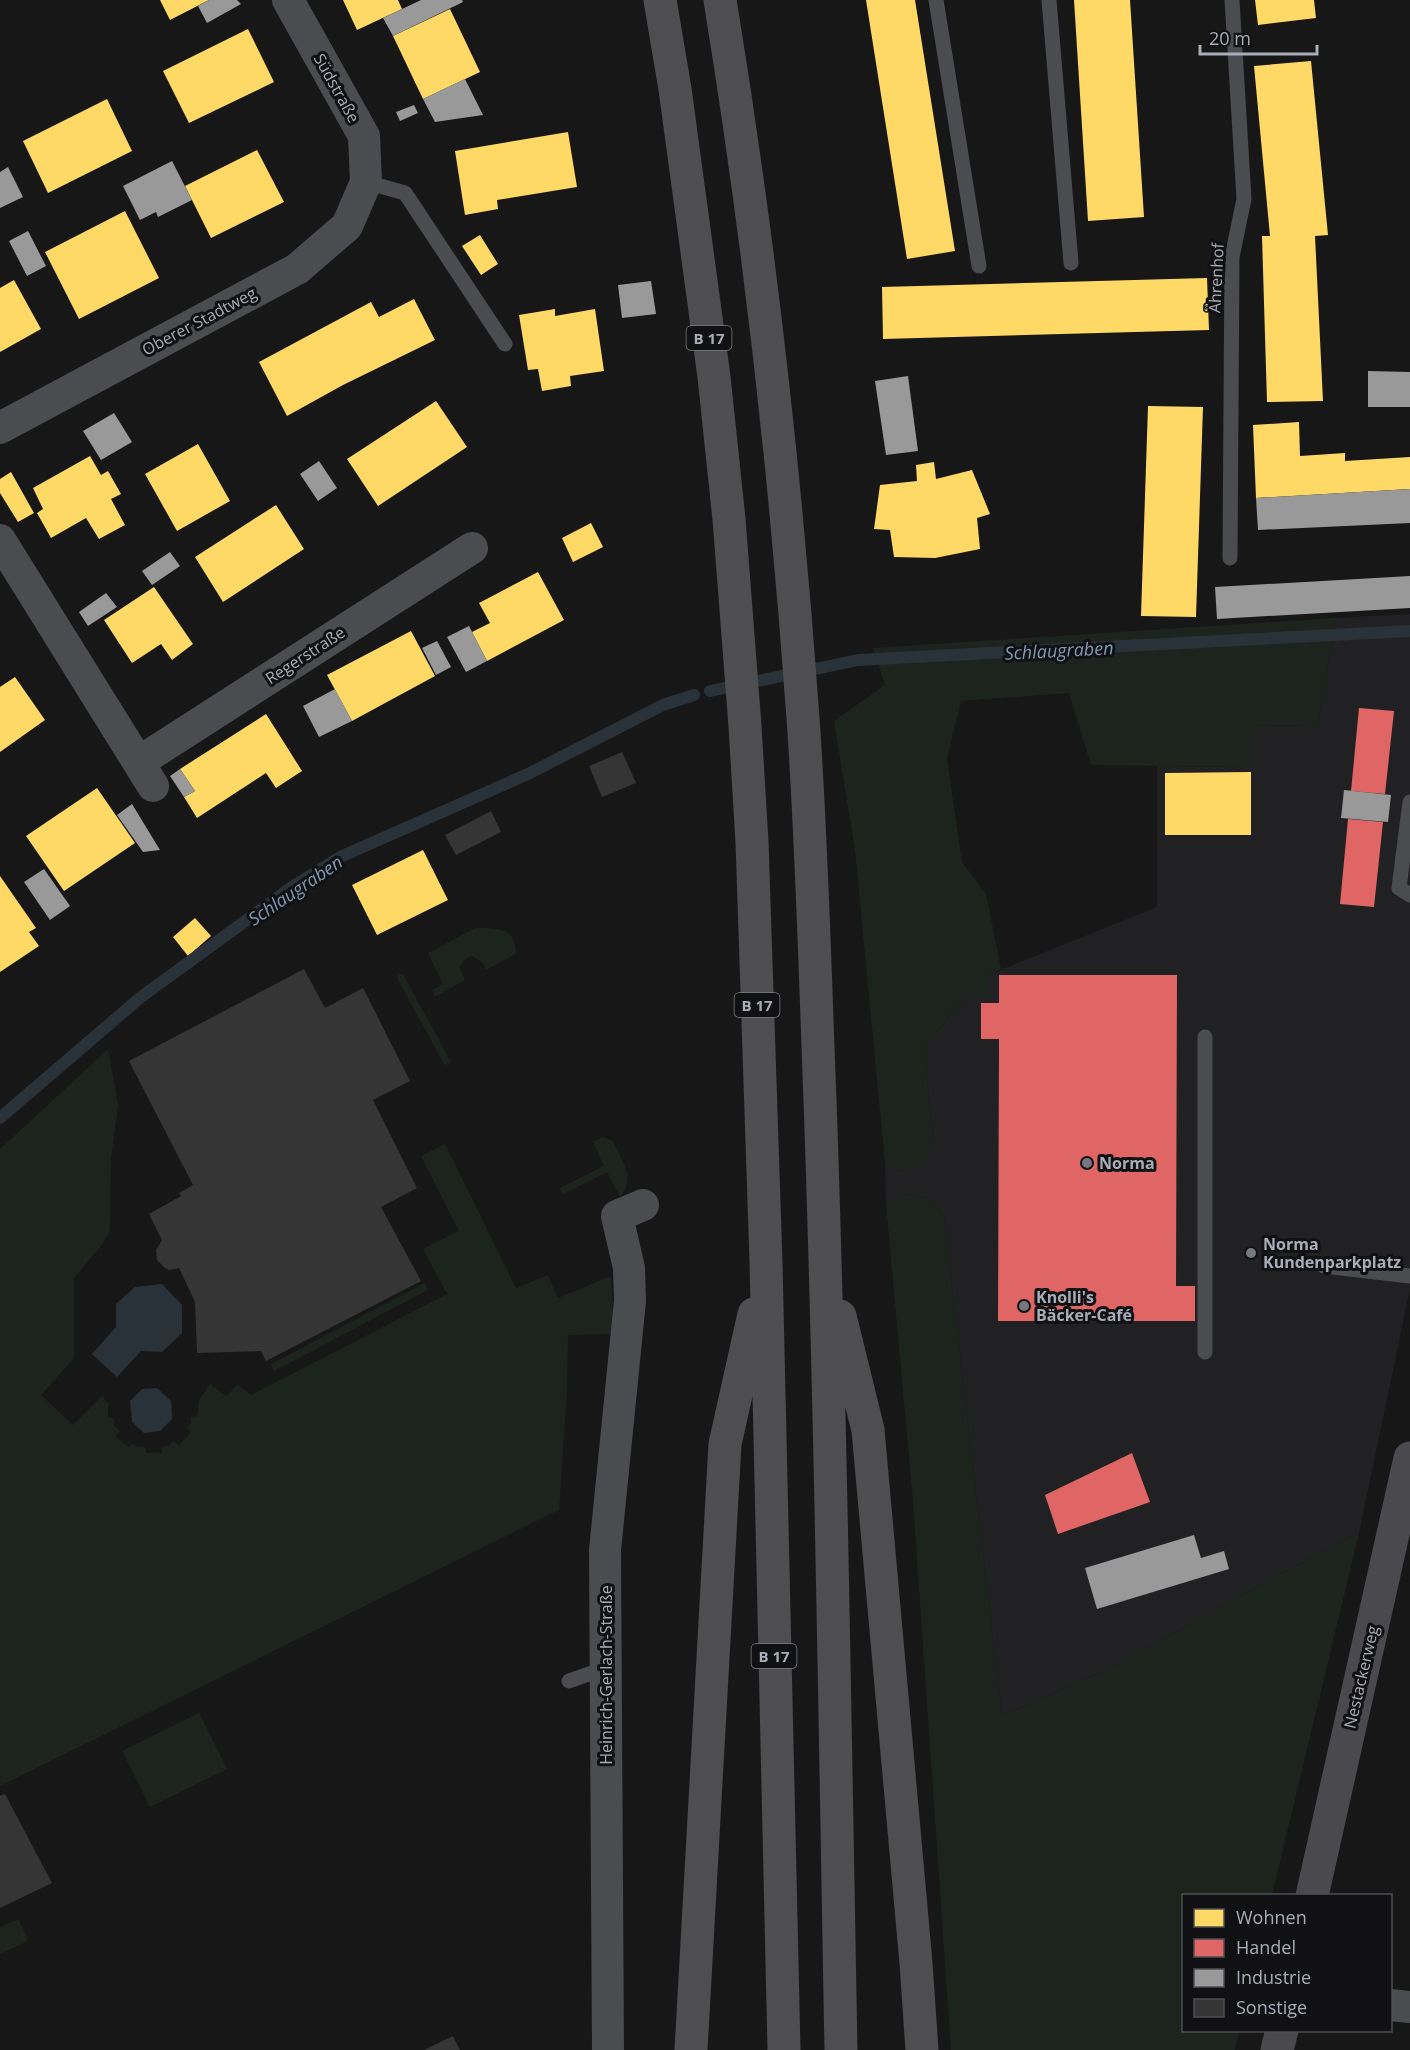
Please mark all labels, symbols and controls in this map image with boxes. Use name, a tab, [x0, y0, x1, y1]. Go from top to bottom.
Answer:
scale bar	[1200, 18, 1317, 56]
text: 20 m	[1209, 26, 1251, 50]
street label: Südstraße	[309, 49, 365, 127]
street label: Ährenhof	[1203, 241, 1229, 314]
street label: Oberer Stadtweg	[138, 281, 260, 360]
road number: B 17	[686, 326, 732, 350]
street label: Regerstraße	[261, 621, 349, 689]
water label: Schlaugraben	[1004, 635, 1114, 665]
water label: Schlaugraben	[243, 850, 347, 930]
road number: B 17	[734, 993, 780, 1017]
place label: Norma	[1099, 1152, 1155, 1174]
marker: Norma	[1080, 1156, 1094, 1170]
place label: Norma Kundenparkplatz	[1263, 1233, 1401, 1273]
marker: Norma Kundenparkplatz	[1244, 1246, 1258, 1260]
place label: Knolli's Bäcker-Café	[1036, 1286, 1132, 1326]
marker: Knolli's Bäcker-Café	[1017, 1299, 1031, 1313]
street label: Heinrich-Gerlach-Straße	[595, 1585, 617, 1765]
street label: Nestackerweg	[1338, 1623, 1384, 1731]
road number: B 17	[752, 1644, 796, 1668]
legend	[1182, 1894, 1392, 2032]
text: Wohnen	[1236, 1905, 1307, 1929]
text: Handel	[1236, 1935, 1296, 1959]
text: Industrie	[1236, 1965, 1311, 1989]
text: Sonstige	[1236, 1995, 1307, 2019]

